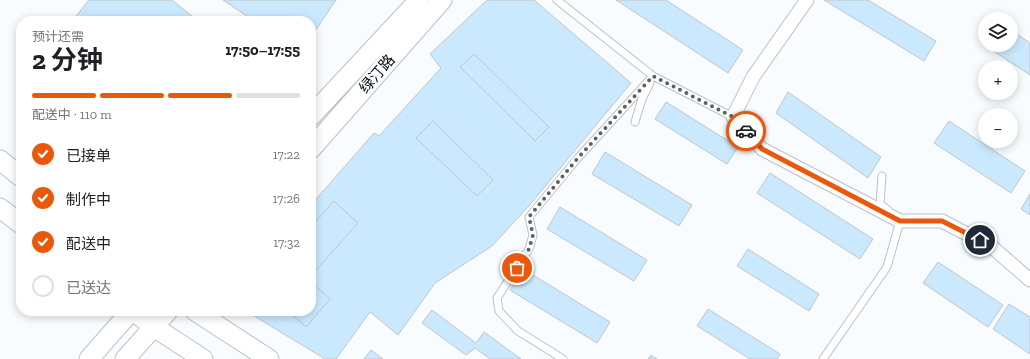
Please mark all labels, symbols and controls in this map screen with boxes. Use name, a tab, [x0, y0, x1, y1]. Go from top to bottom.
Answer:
map controls	[978, 12, 1018, 148]
button: layers	[978, 12, 1018, 52]
text: 预计还需	[32, 29, 84, 44]
text: 17:50–17:55	[225, 41, 300, 59]
text: 2 分钟	[32, 44, 103, 76]
street label: 绿汀路	[355, 51, 399, 97]
button: +	[978, 60, 1018, 100]
text: 配送中 · 110 m	[32, 107, 111, 122]
button: −	[978, 108, 1018, 148]
courier	[726, 111, 766, 151]
icon: car	[735, 120, 757, 142]
icon: check	[32, 143, 54, 165]
text: 已接单	[66, 147, 111, 165]
text: 17:22	[273, 147, 300, 162]
icon: check	[32, 187, 54, 209]
text: 制作中	[66, 191, 111, 209]
text: 17:26	[273, 191, 300, 206]
pin	[963, 223, 997, 257]
icon: home	[969, 229, 991, 251]
icon: check	[32, 231, 54, 253]
text: 配送中	[66, 235, 111, 253]
text: 17:32	[273, 235, 300, 250]
pin	[500, 251, 534, 285]
icon: bag	[506, 257, 528, 279]
text: 已送达	[66, 279, 111, 297]

